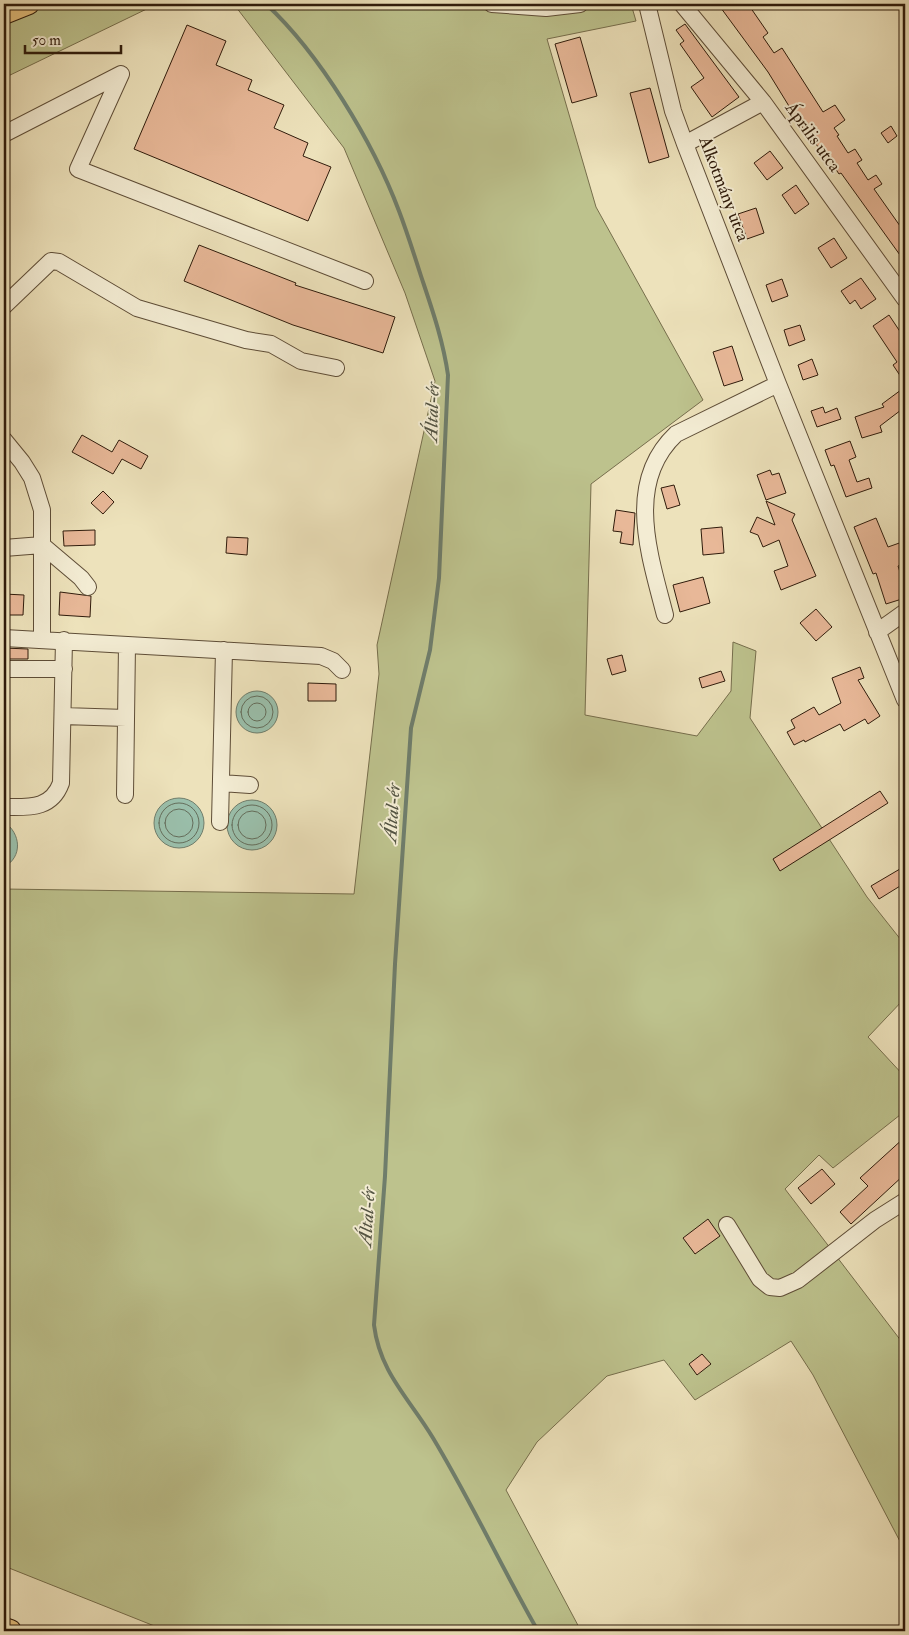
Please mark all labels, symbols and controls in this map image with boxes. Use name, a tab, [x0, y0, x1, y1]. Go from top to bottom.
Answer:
scale bar	[25, 22, 121, 54]
text: 50 m	[32, 31, 61, 50]
street label: Április utca	[779, 97, 846, 177]
street label: Alkotmány utca	[693, 132, 755, 245]
water label: Által-ér	[419, 381, 445, 444]
water label: Által-ér	[378, 782, 406, 845]
water label: Által-ér	[353, 1186, 381, 1249]

